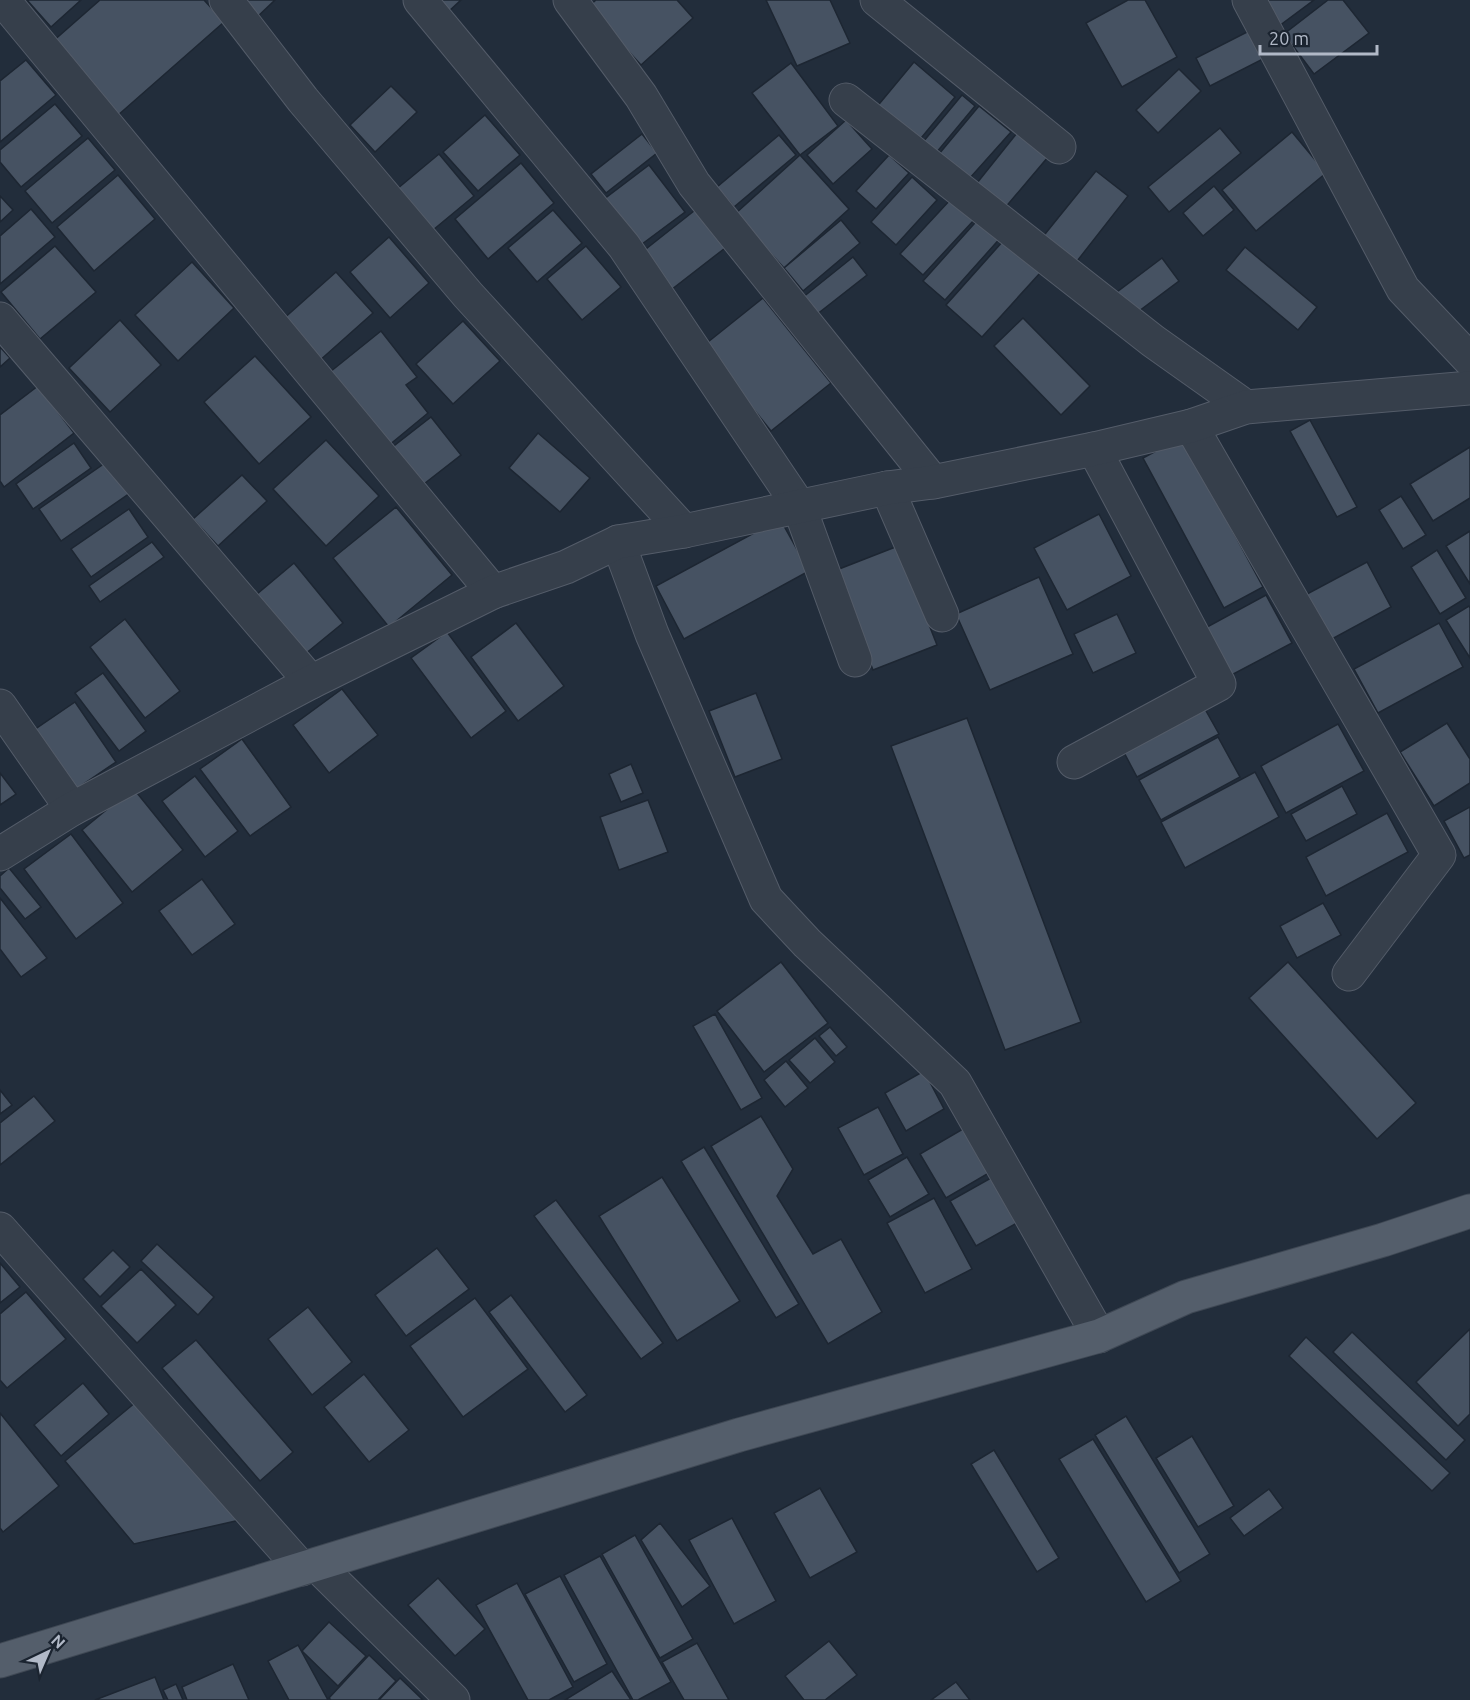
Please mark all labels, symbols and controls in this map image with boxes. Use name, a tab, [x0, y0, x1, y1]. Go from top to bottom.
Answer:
scale bar	[1260, 18, 1377, 56]
text: 20 m	[1269, 28, 1309, 48]
north arrow	[18, 1622, 78, 1682]
text: N	[48, 1631, 69, 1652]

